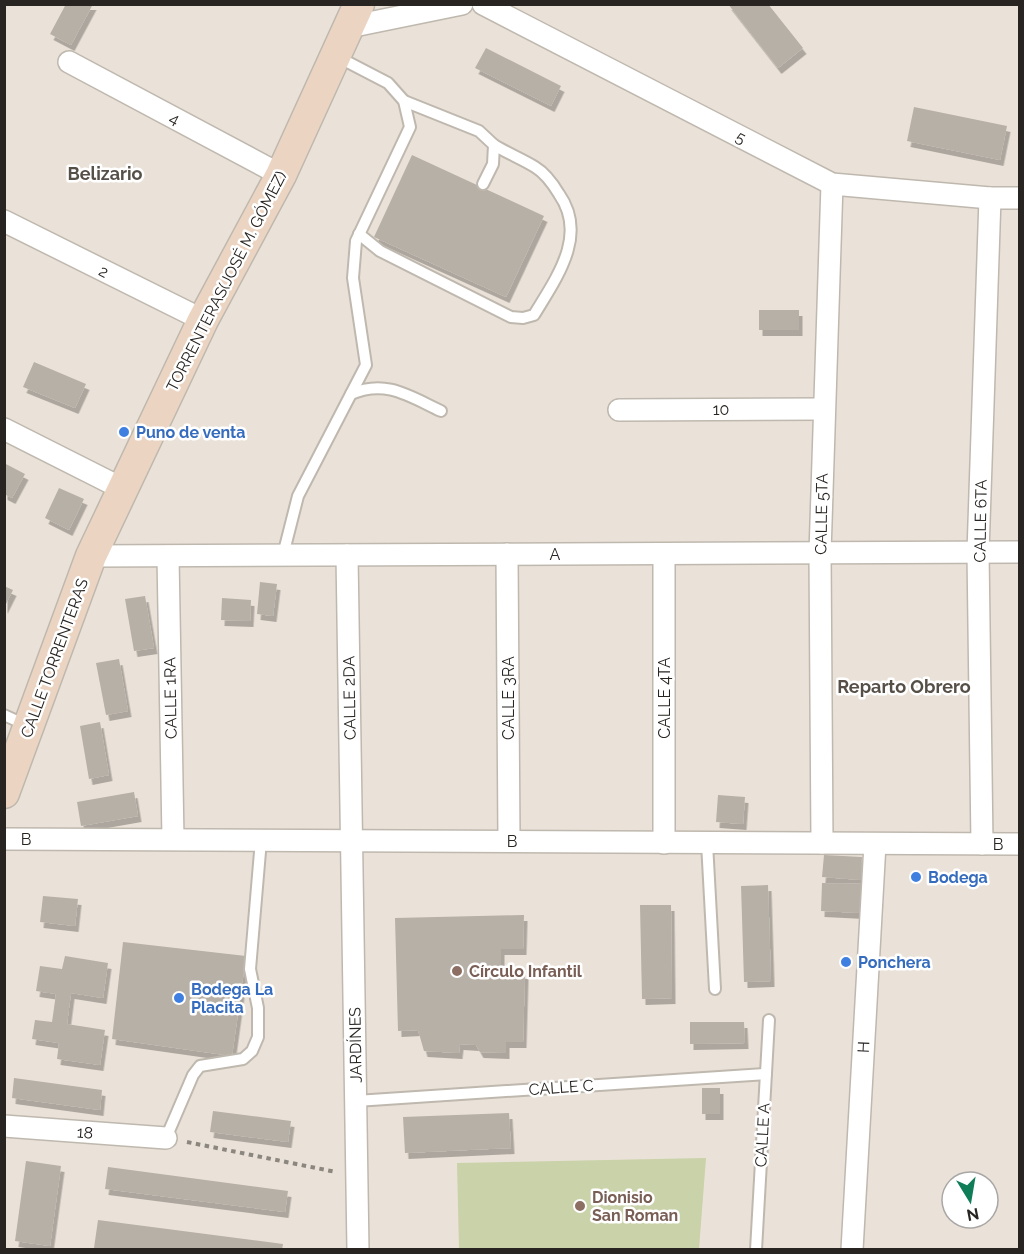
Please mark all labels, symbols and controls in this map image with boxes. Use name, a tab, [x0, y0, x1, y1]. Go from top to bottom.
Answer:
street label: 4	[166, 108, 183, 129]
street label: 5	[733, 127, 749, 148]
district label: Belizario	[68, 163, 143, 184]
street label: TORRENTERAS(JOSÉ M. GÓMEZ)	[161, 167, 291, 395]
street label: 2	[96, 261, 112, 282]
street label: 10	[713, 400, 729, 419]
place label: Puno de venta	[136, 423, 245, 442]
marker: Puno de venta	[117, 425, 131, 439]
street label: CALLE 5TA	[811, 473, 832, 555]
street label: CALLE 6TA	[970, 479, 991, 563]
street label: A	[550, 545, 561, 564]
street label: CALLE TORRENTERAS	[17, 576, 92, 740]
street label: CALLE 2DA	[339, 656, 360, 740]
street label: CALLE 3RA	[499, 656, 518, 740]
street label: CALLE 1RA	[160, 657, 181, 739]
street label: CALLE 4TA	[655, 657, 674, 739]
district label: Reparto Obrero	[837, 676, 971, 697]
street label: B	[21, 830, 31, 849]
street label: B	[507, 832, 517, 851]
street label: B	[993, 835, 1003, 854]
place label: Bodega	[928, 868, 988, 887]
marker: Bodega	[909, 870, 923, 884]
place label: Ponchera	[858, 953, 931, 972]
marker: Ponchera	[839, 955, 853, 969]
place label: Círculo Infantil	[469, 962, 583, 981]
marker: Círculo Infantil	[450, 964, 464, 978]
place label: Bodega La Placita	[191, 980, 273, 1017]
marker: Bodega La Placita	[172, 991, 186, 1005]
street label: JARDÍNES	[344, 1007, 366, 1083]
street label: H	[854, 1041, 873, 1053]
street label: CALLE C	[528, 1076, 594, 1099]
street label: CALLE A	[751, 1102, 774, 1168]
street label: 18	[76, 1122, 94, 1143]
north arrow	[940, 1170, 1000, 1230]
place label: Dionisio San Roman	[592, 1188, 678, 1225]
marker: Dionisio San Roman	[573, 1199, 587, 1213]
text: N	[965, 1204, 981, 1225]

